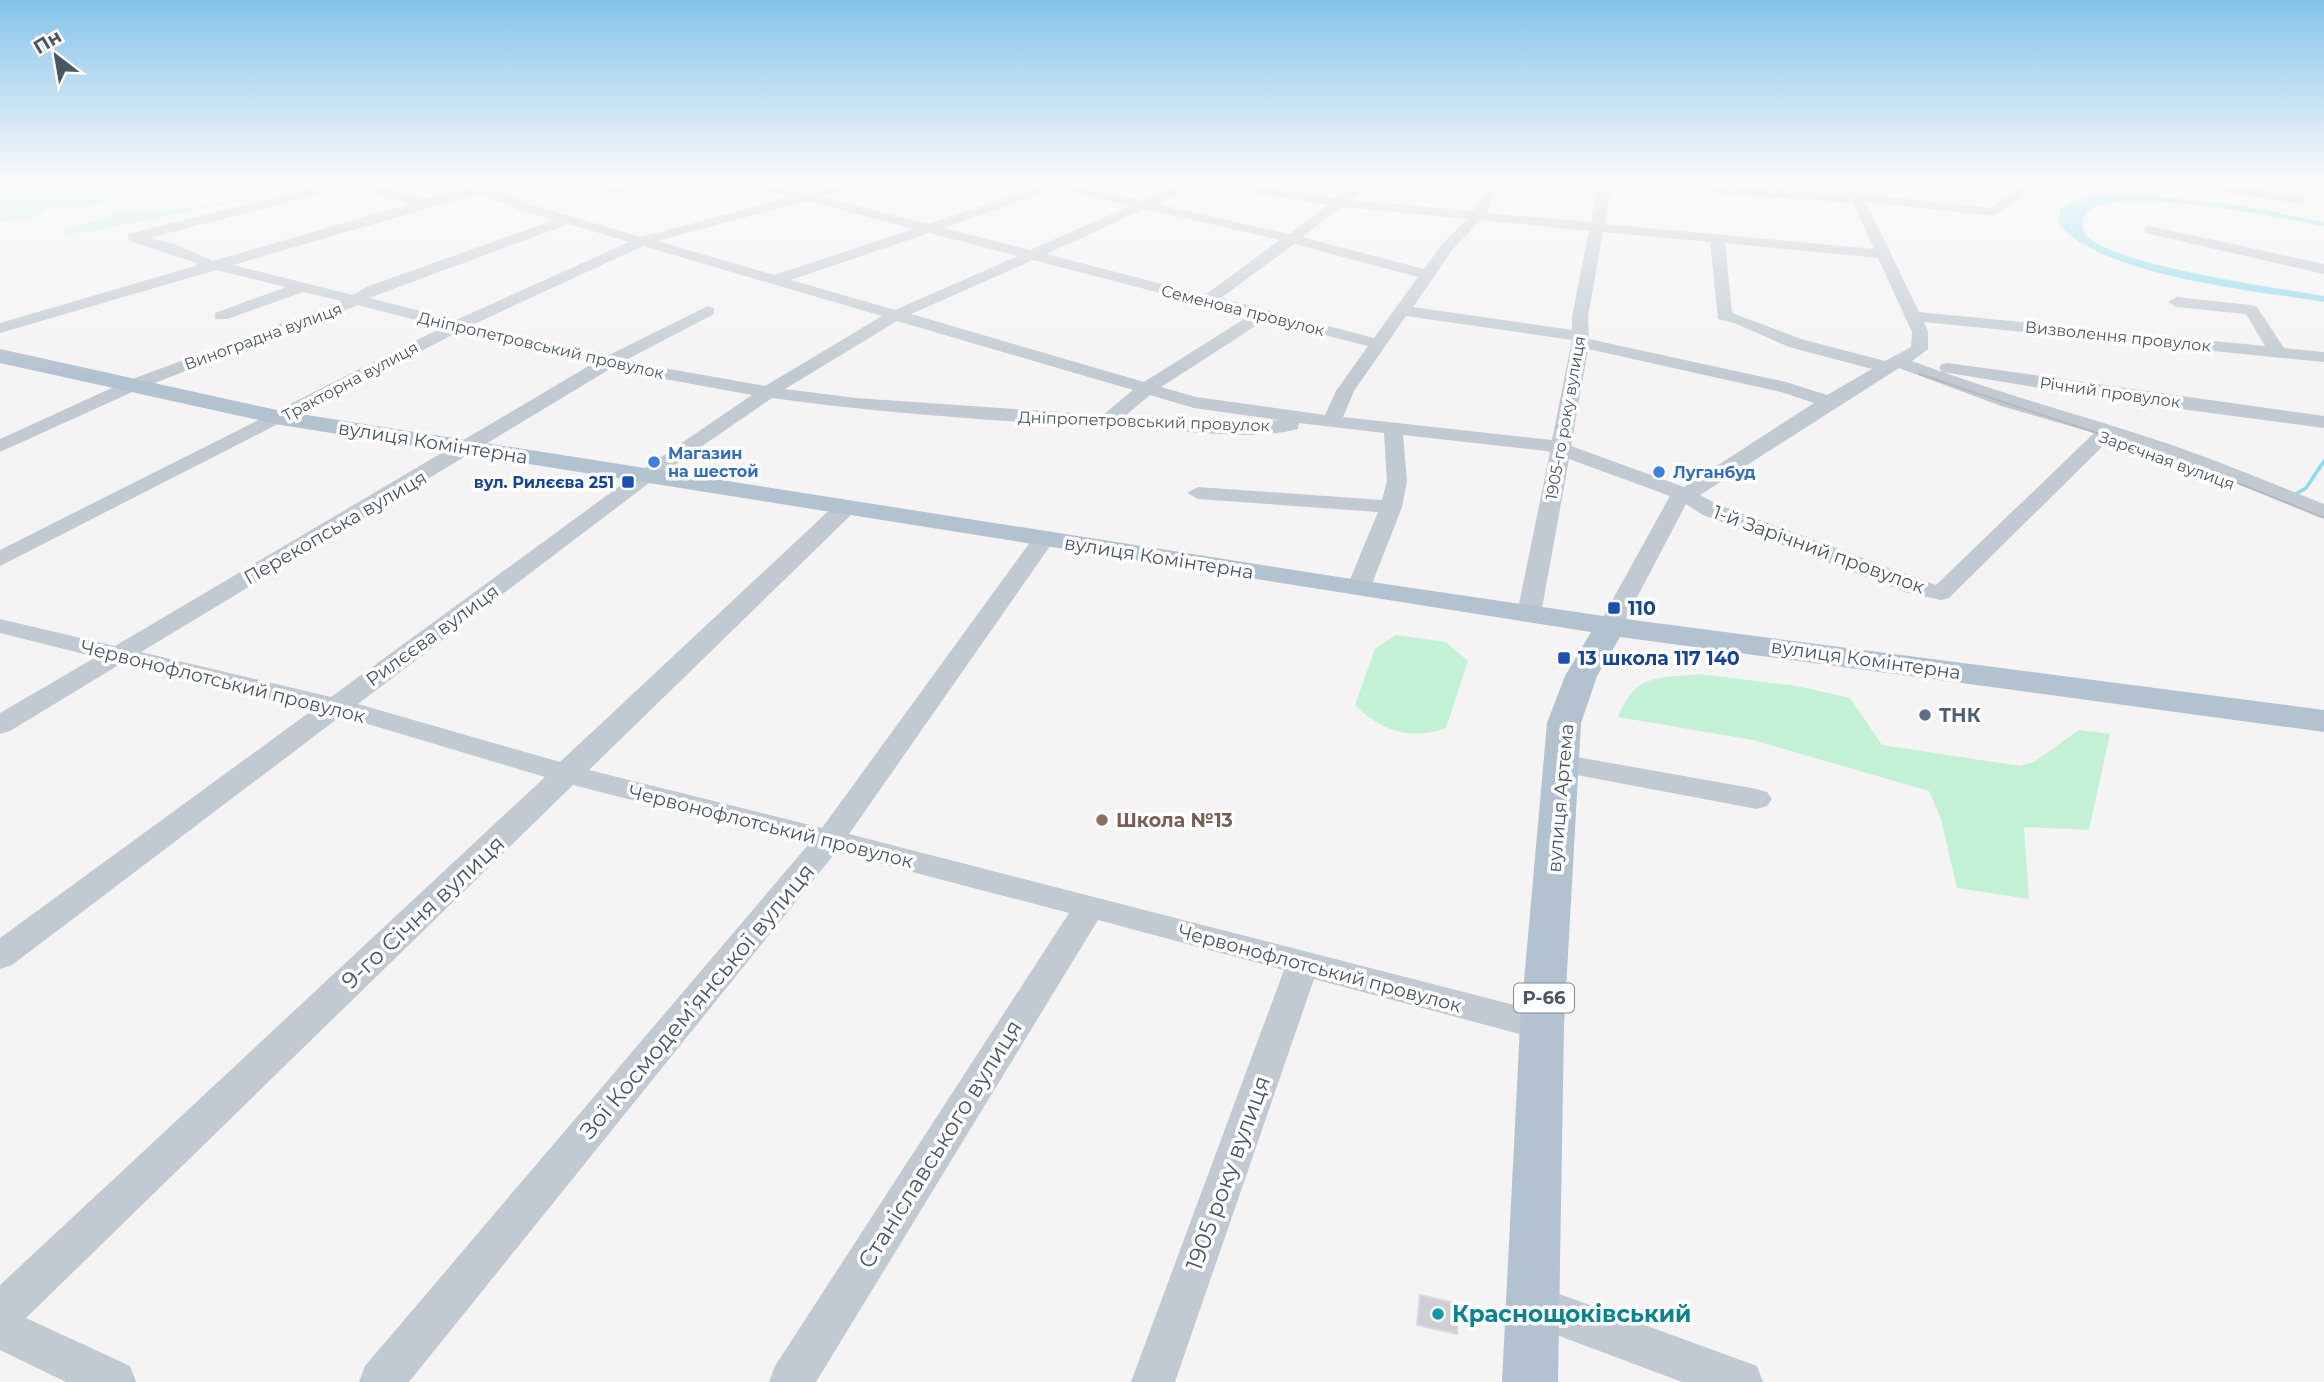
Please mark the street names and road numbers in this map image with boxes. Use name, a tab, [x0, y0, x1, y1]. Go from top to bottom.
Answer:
street label: Семенова провулок	[1159, 281, 1327, 340]
street label: Виноградна вулиця	[182, 299, 345, 374]
street label: Дніпропетровський провулок	[416, 308, 666, 383]
street label: Визволення провулок	[2024, 317, 2212, 356]
street label: 1905-го року вулиця	[1542, 335, 1589, 502]
street label: Тракторна вулиця	[279, 338, 421, 425]
street label: Річний провулок	[2038, 373, 2182, 412]
street label: Дніпропетровський провулок	[1018, 408, 1271, 435]
street label: вулиця Комінтерна	[337, 416, 529, 469]
street label: Зарєчная вулиця	[2096, 427, 2237, 494]
street label: Перекопська вулиця	[240, 466, 431, 589]
street label: 1-й Зарічний провулок	[1710, 500, 1928, 598]
street label: вулиця Комінтерна	[1063, 531, 1255, 584]
street label: Рилєєва вулиця	[361, 579, 503, 691]
street label: Червонофлотський провулок	[78, 635, 367, 728]
street label: вулиця Комінтерна	[1770, 635, 1962, 684]
street label: вулиця Артема	[1543, 723, 1578, 873]
street label: Червонофлотський провулок	[626, 780, 915, 873]
street label: 9-го Січня вулиця	[336, 829, 510, 995]
street label: Зої Космодем’янської вулиця	[574, 858, 820, 1144]
street label: Червонофлотський провулок	[1176, 920, 1464, 1017]
road number: Р-66	[1514, 984, 1574, 1013]
street label: Станіславського вулиця	[852, 1015, 1028, 1273]
street label: 1905 року вулиця	[1180, 1072, 1276, 1274]

